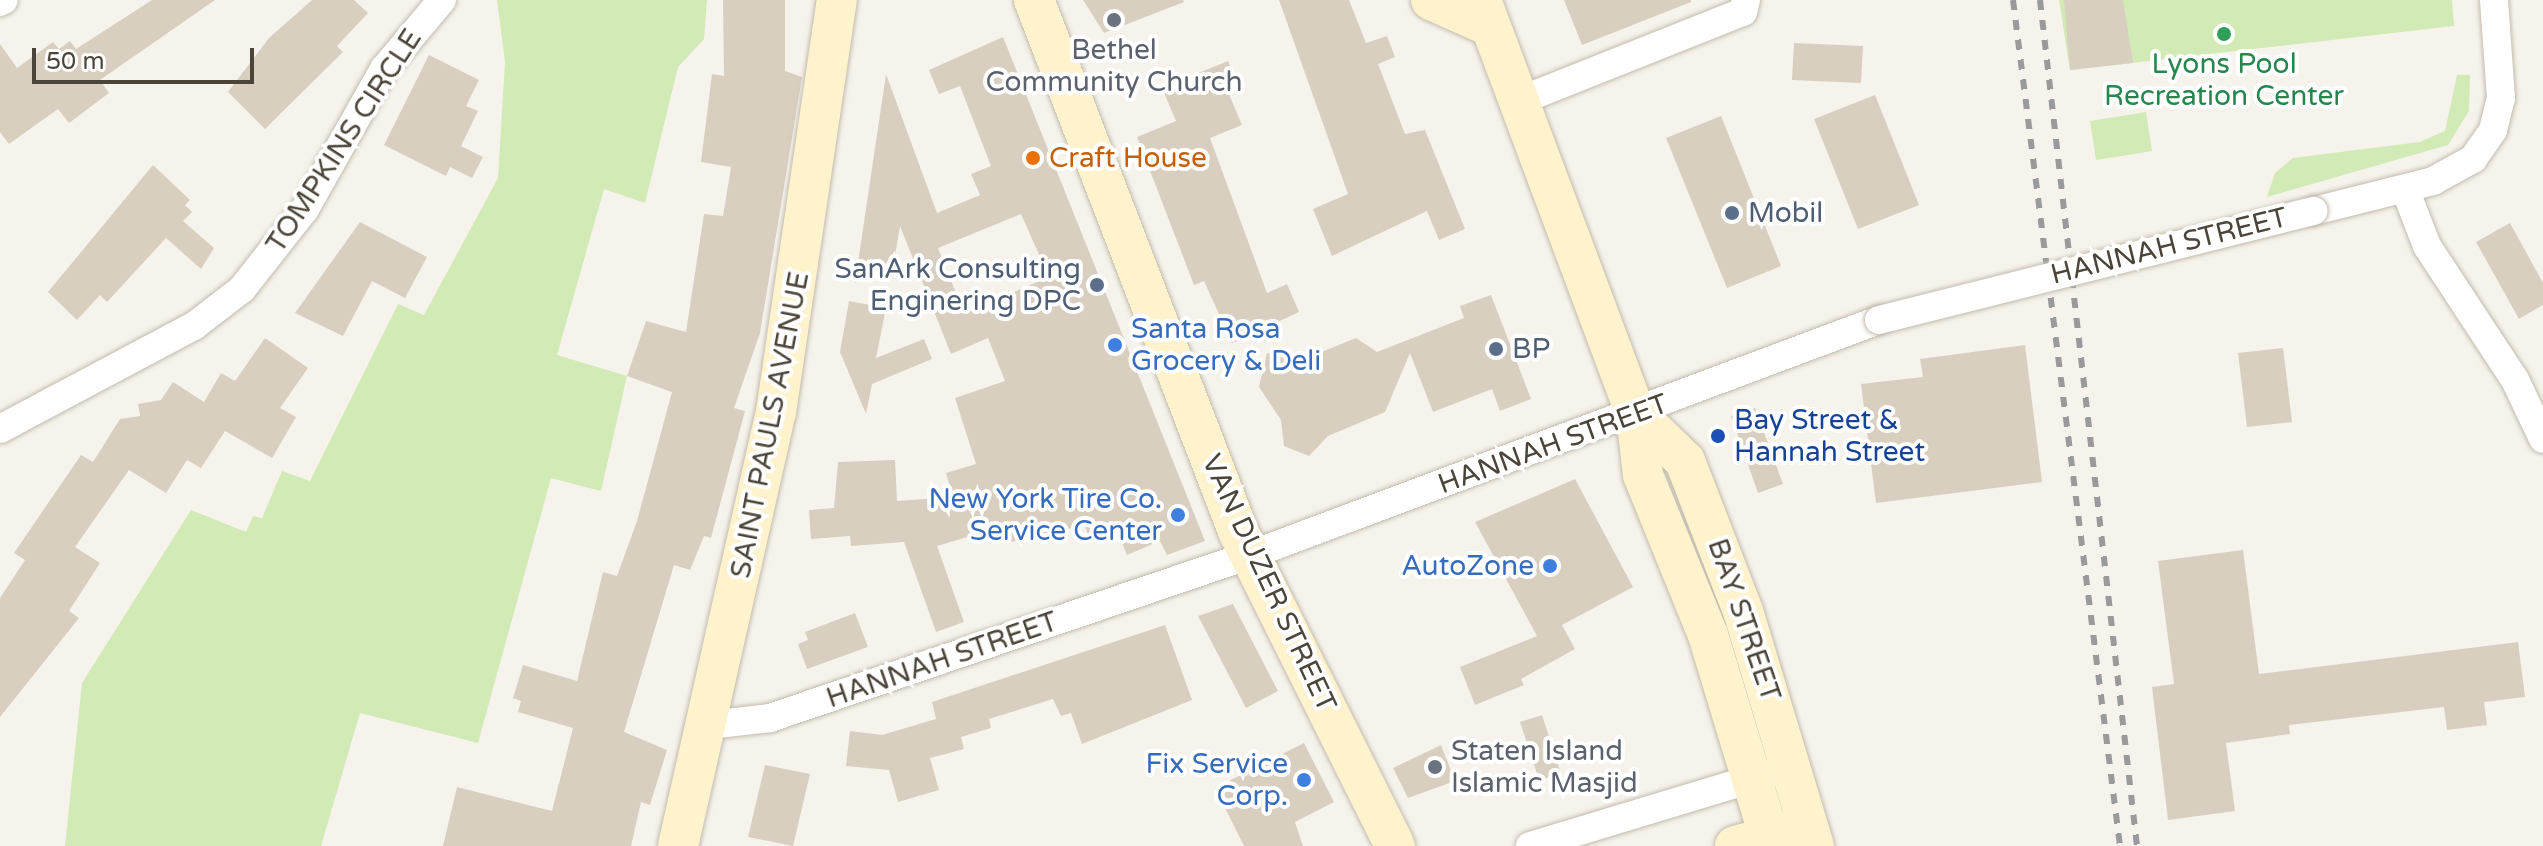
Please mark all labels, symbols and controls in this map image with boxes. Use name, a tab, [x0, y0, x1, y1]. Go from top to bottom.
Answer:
marker: Bethel Community Church	[1105, 11, 1123, 29]
street label: TOMPKINS CIRCLE	[259, 23, 429, 259]
marker: Lyons Pool Recreation Center	[2215, 25, 2233, 43]
scale bar	[36, 32, 258, 82]
place label: Bethel Community Church	[985, 33, 1243, 99]
text: 50 m	[46, 47, 104, 76]
place label: Lyons Pool Recreation Center	[2104, 47, 2344, 113]
place label: Craft House	[1049, 141, 1207, 175]
marker: Craft House	[1024, 149, 1042, 167]
place label: Mobil	[1748, 196, 1823, 230]
street label: HANNAH STREET	[2047, 200, 2291, 292]
marker: Mobil	[1723, 204, 1741, 222]
place label: SanArk Consulting Enginering DPC	[834, 252, 1081, 318]
street label: SAINT PAULS AVENUE	[724, 269, 816, 581]
marker: SanArk Consulting Enginering DPC	[1088, 276, 1106, 294]
place label: Santa Rosa Grocery & Deli	[1131, 312, 1321, 378]
place label: BP	[1512, 332, 1550, 366]
marker: Santa Rosa Grocery & Deli	[1106, 336, 1124, 354]
marker: BP	[1487, 340, 1505, 358]
street label: HANNAH STREET	[1433, 387, 1673, 501]
place label: Bay Street & Hannah Street	[1734, 403, 1925, 469]
marker: Bay Street & Hannah Street	[1709, 427, 1727, 445]
street label: VAN DUZER STREET	[1195, 449, 1343, 717]
place label: New York Tire Co. Service Center	[928, 482, 1162, 548]
marker: New York Tire Co. Service Center	[1169, 506, 1187, 524]
street label: BAY STREET	[1700, 534, 1788, 706]
place label: AutoZone	[1401, 549, 1534, 583]
marker: AutoZone	[1541, 557, 1559, 575]
street label: HANNAH STREET	[822, 605, 1062, 715]
place label: Staten Island Islamic Masjid	[1451, 734, 1638, 800]
place label: Fix Service Corp.	[1146, 747, 1288, 813]
marker: Staten Island Islamic Masjid	[1426, 758, 1444, 776]
marker: Fix Service Corp.	[1295, 771, 1313, 789]

